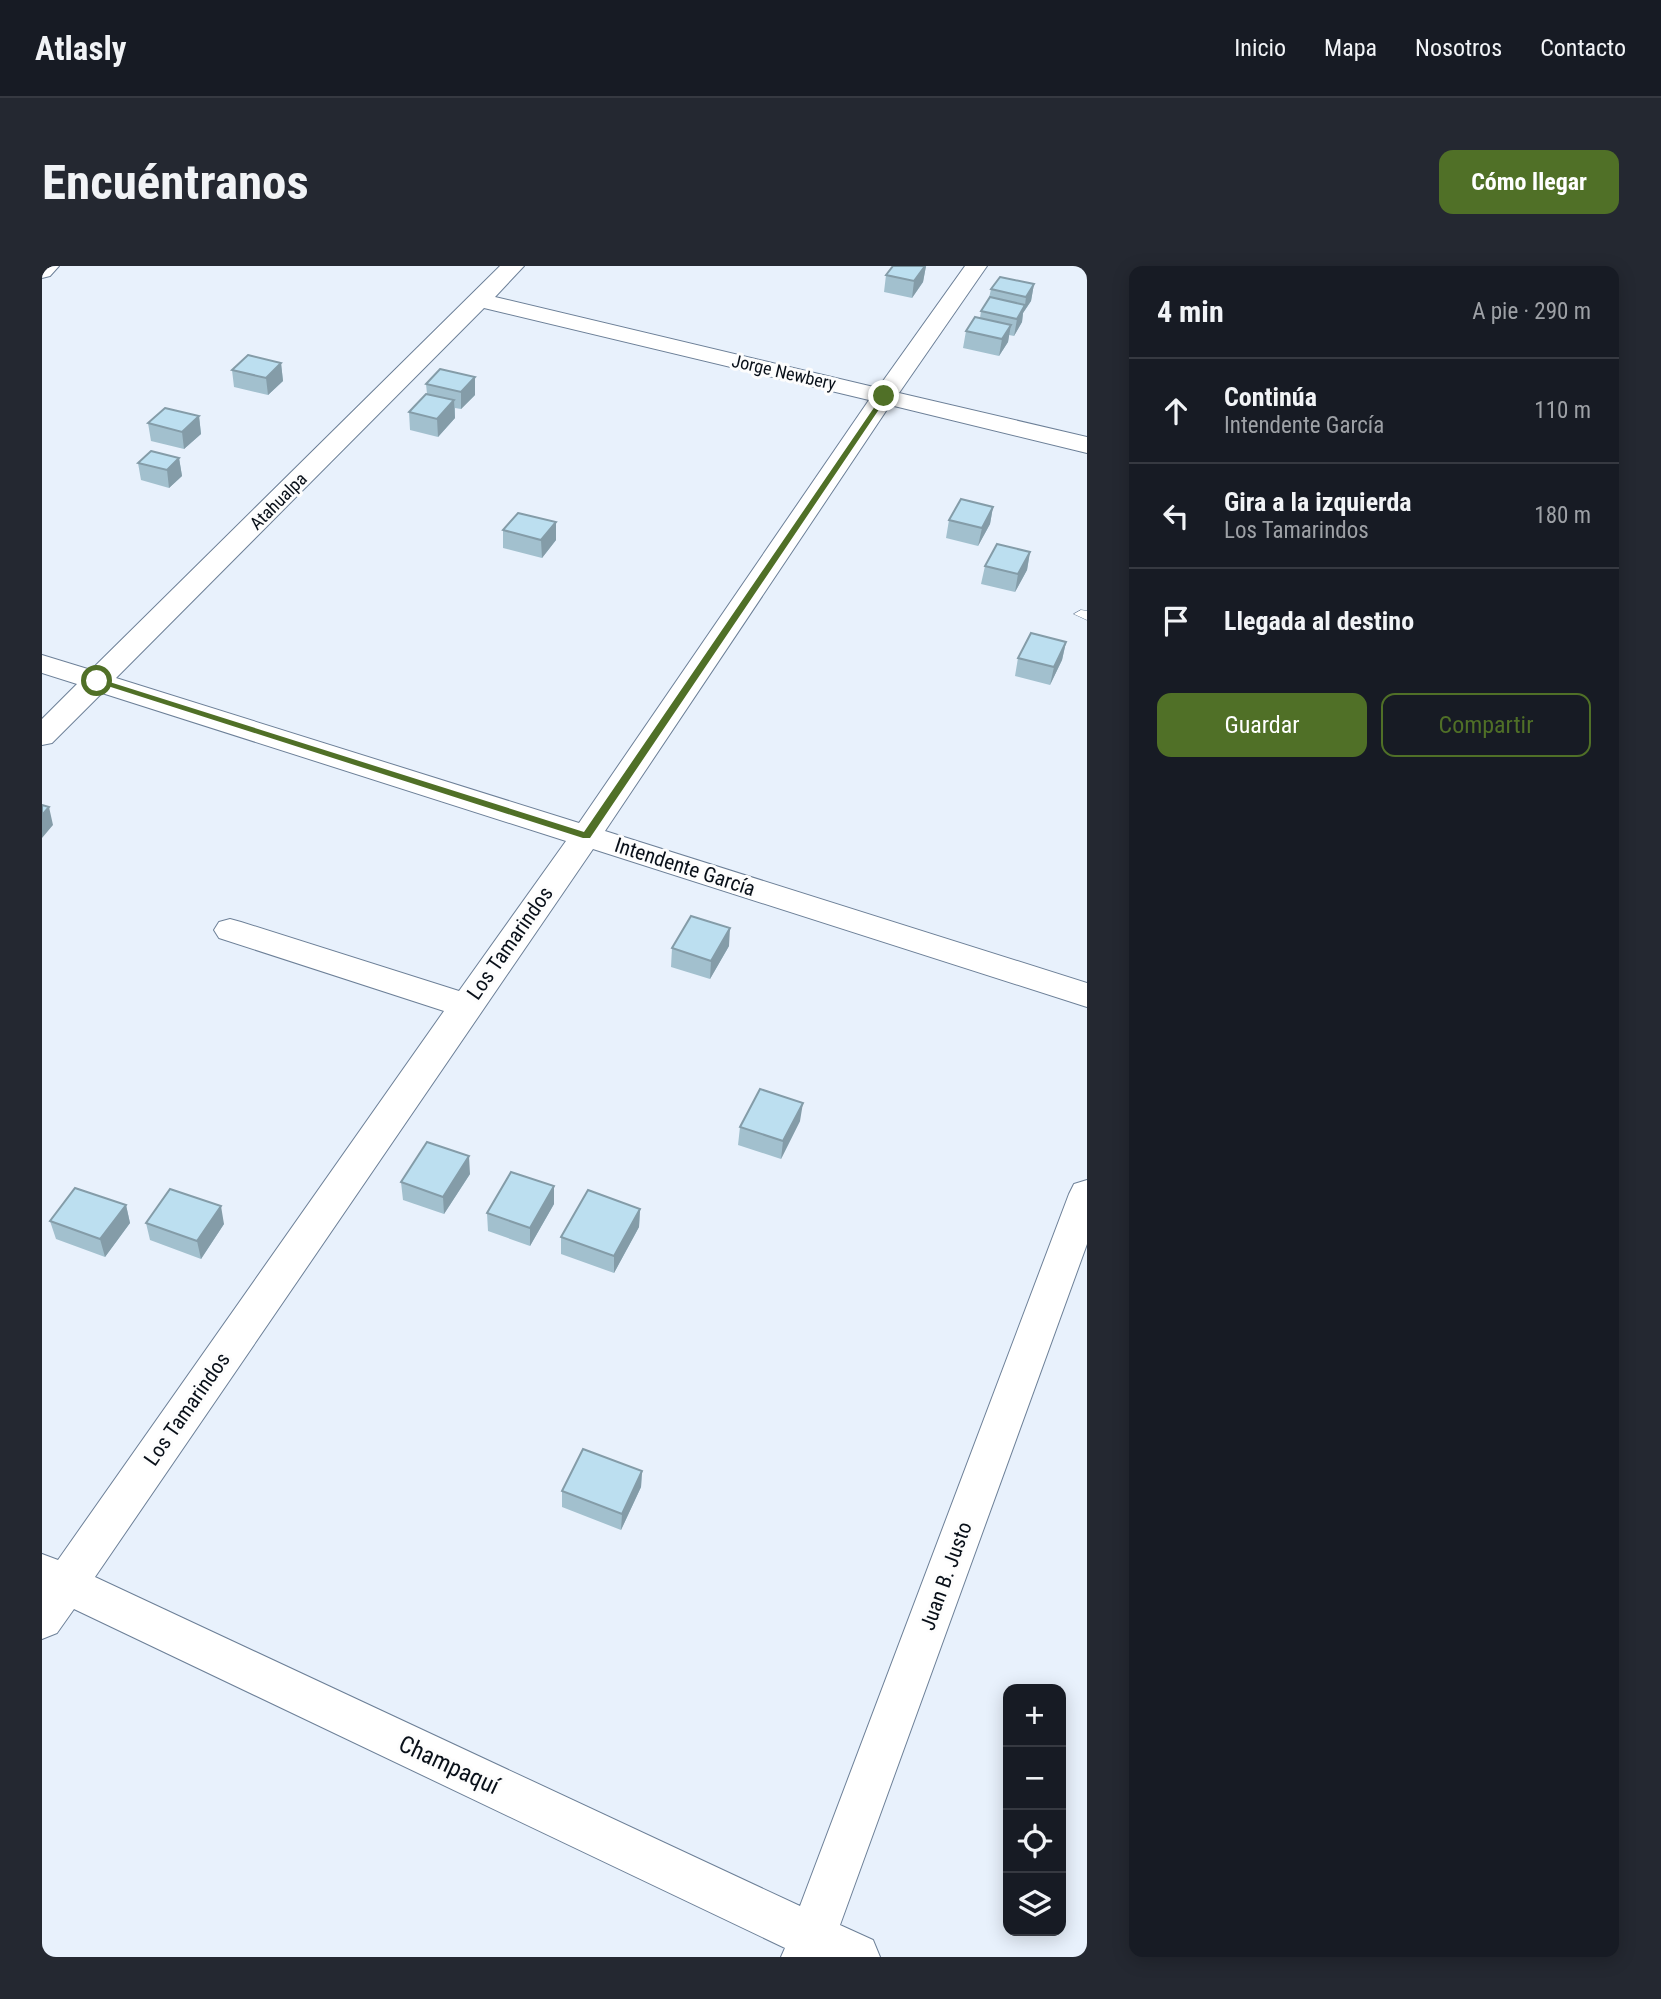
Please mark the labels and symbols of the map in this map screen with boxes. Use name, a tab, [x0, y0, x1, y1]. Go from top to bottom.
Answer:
street label: Jorge Newbery	[730, 350, 839, 394]
route end	[868, 380, 899, 411]
street label: Atahualpa	[245, 468, 311, 534]
route start	[81, 665, 112, 696]
street label: Intendente García	[612, 833, 758, 901]
street label: Los Tamarindos	[462, 882, 558, 1004]
street label: Los Tamarindos	[139, 1348, 235, 1470]
street label: Juan B. Justo	[915, 1519, 977, 1633]
street label: Champaquí	[394, 1730, 505, 1801]

